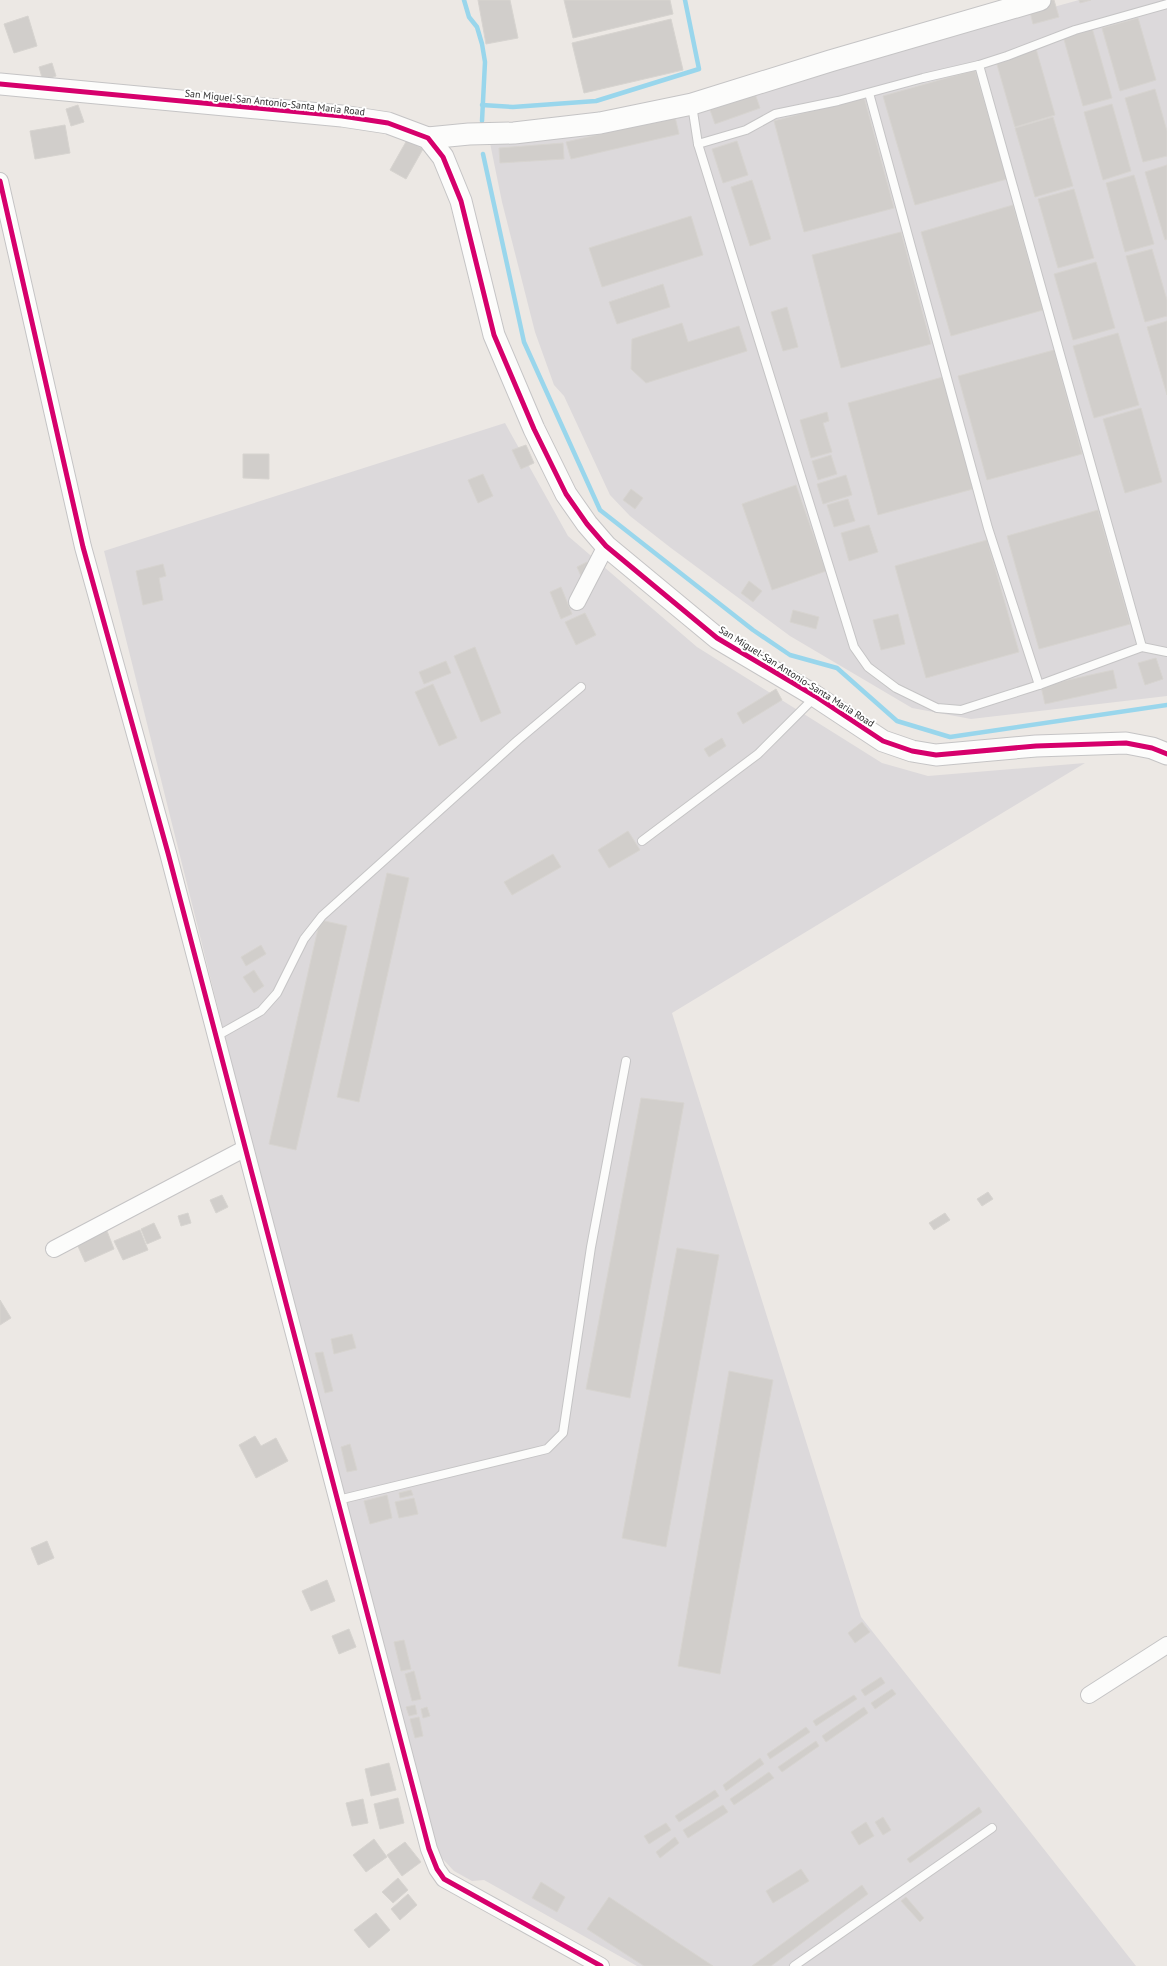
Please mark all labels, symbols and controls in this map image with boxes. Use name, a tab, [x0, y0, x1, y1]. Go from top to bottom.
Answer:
street label: San Miguel-San Antonio-Santa Maria Road	[184, 87, 366, 118]
street label: San Miguel-San Antonio-Santa Maria Road	[717, 623, 877, 730]

